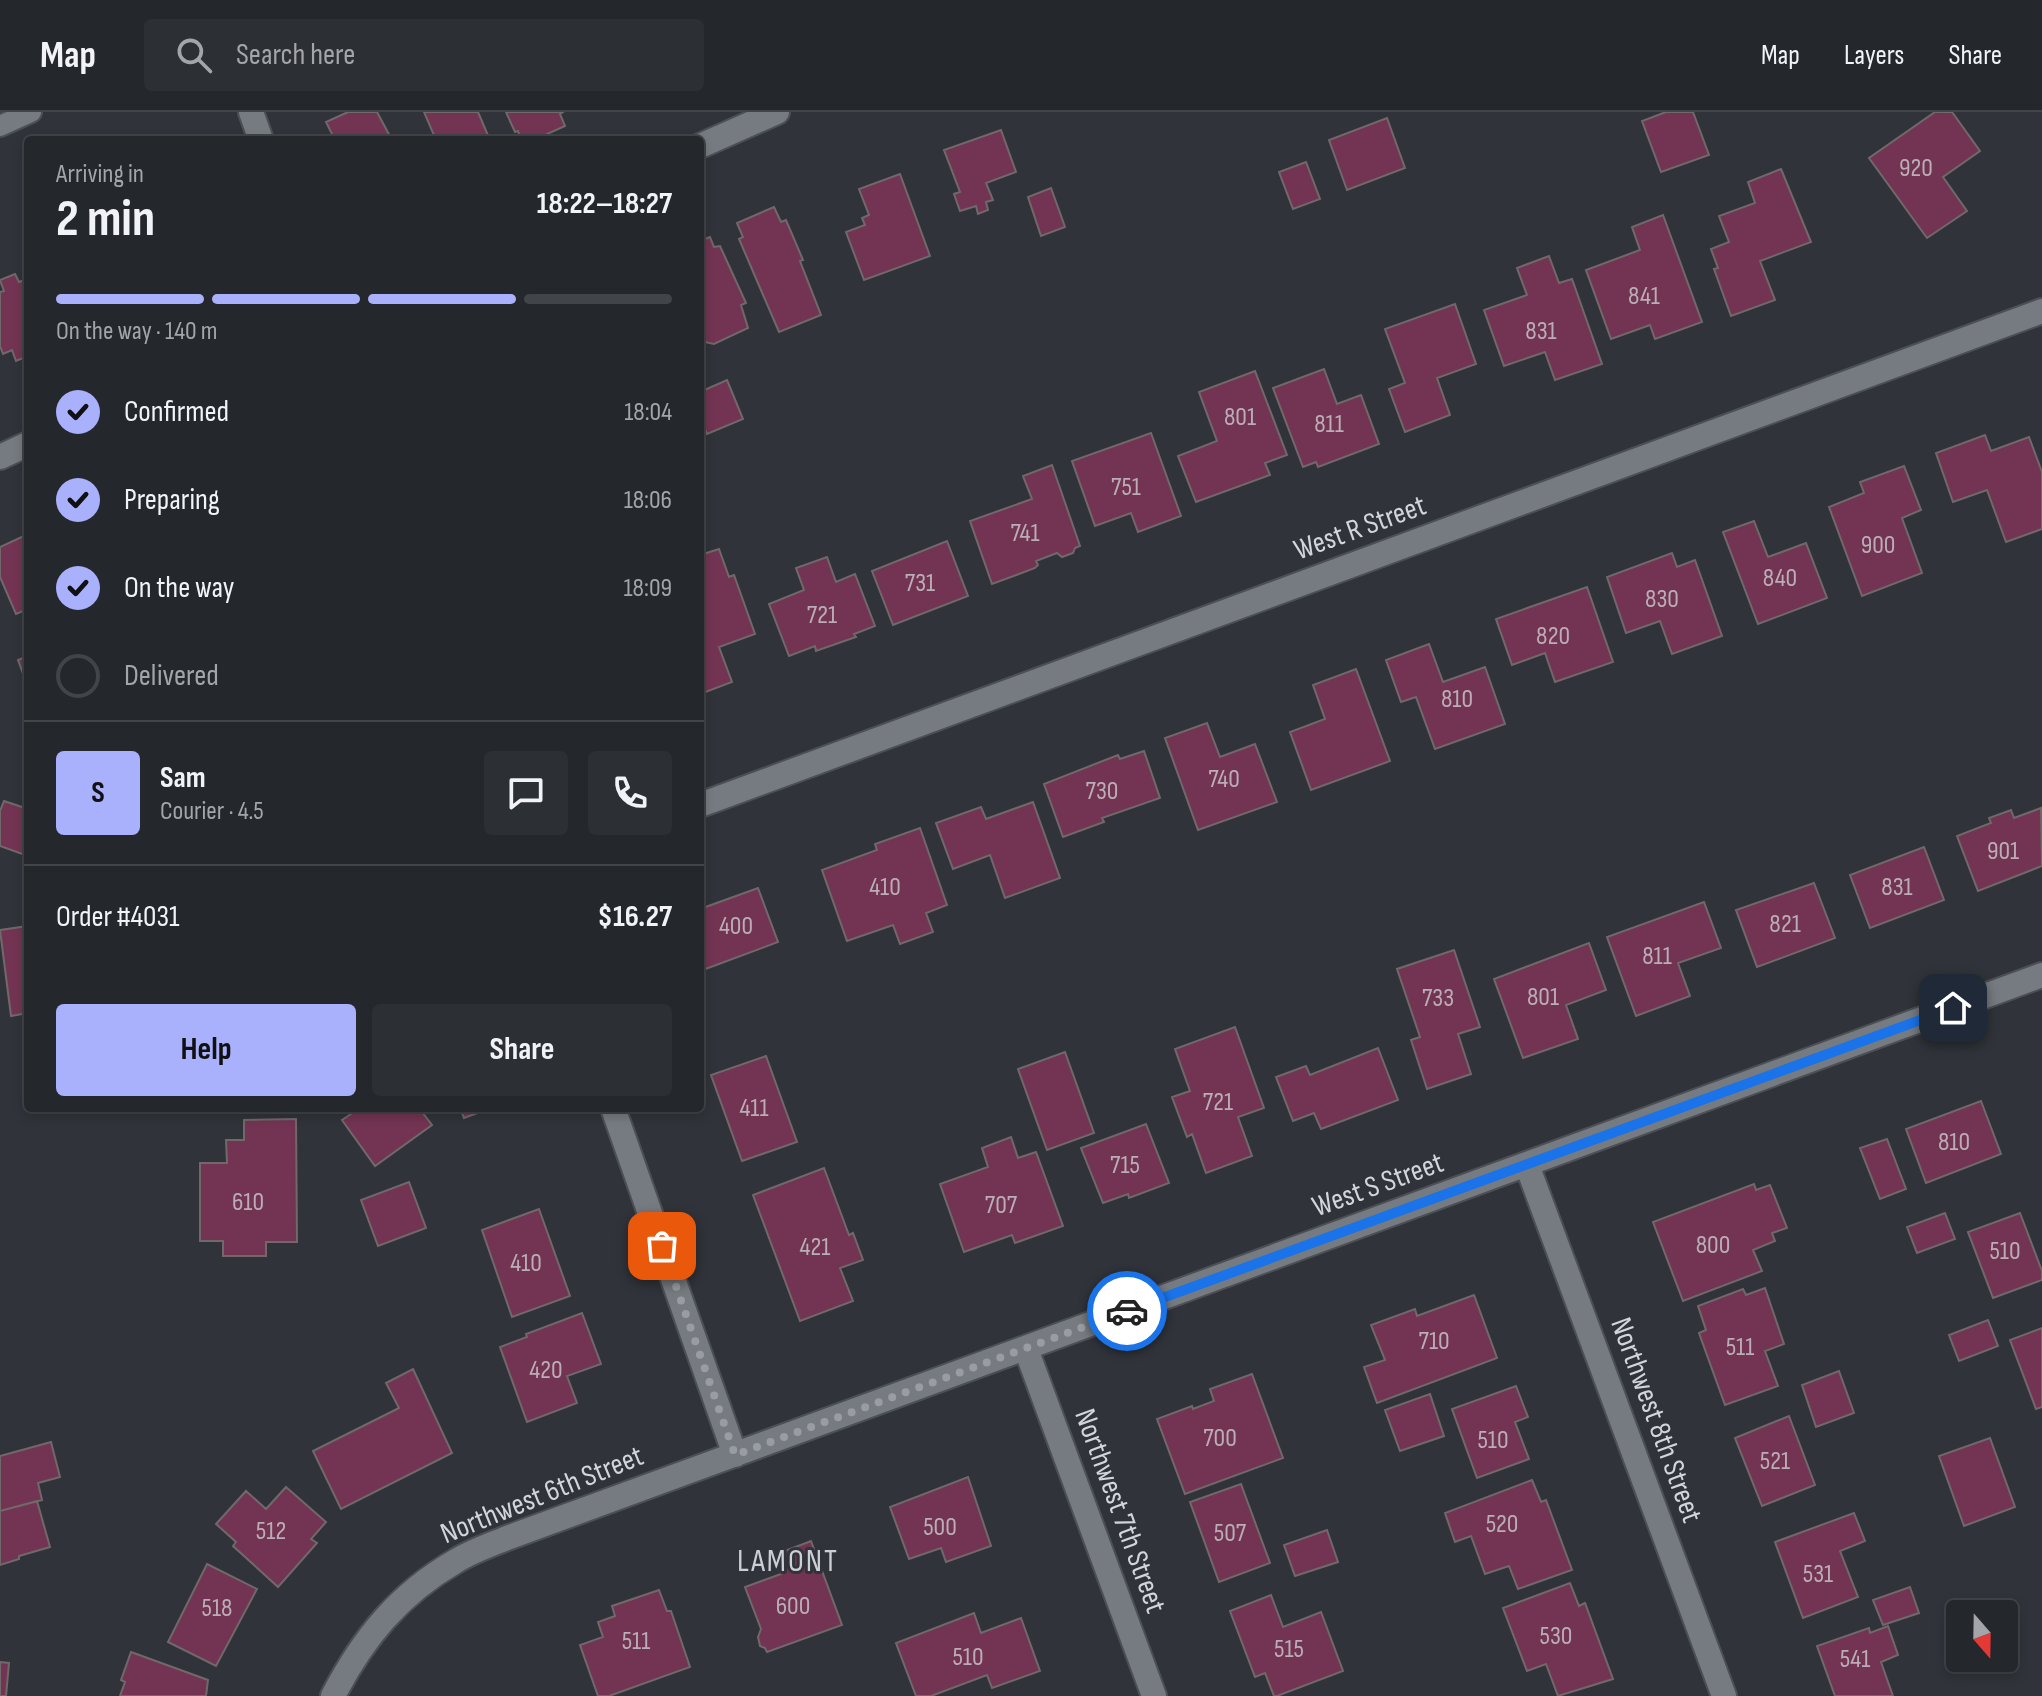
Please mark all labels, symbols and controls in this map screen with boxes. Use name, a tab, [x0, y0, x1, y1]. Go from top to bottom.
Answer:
search box	[144, 19, 704, 91]
text: Map	[40, 33, 96, 78]
icon: search	[172, 33, 216, 77]
text: Search here	[236, 37, 355, 73]
text: Map	[1761, 39, 1800, 72]
text: Layers	[1844, 39, 1904, 72]
text: Share	[1948, 39, 2002, 72]
house number: 920	[1899, 153, 1933, 184]
text: Arriving in	[56, 159, 144, 190]
text: 18:22–18:27	[537, 186, 672, 222]
text: 2 min	[56, 188, 155, 251]
house number: 841	[1628, 281, 1660, 312]
text: On the way · 140 m	[56, 316, 218, 347]
house number: 831	[1525, 316, 1557, 347]
icon: check	[56, 390, 100, 434]
text: Confirmed	[124, 394, 229, 430]
text: 18:04	[624, 397, 672, 428]
house number: 801	[1224, 402, 1256, 433]
house number: 811	[1314, 409, 1344, 440]
house number: 751	[1111, 472, 1141, 503]
icon: check	[56, 478, 100, 522]
text: Preparing	[124, 482, 220, 518]
text: 18:06	[624, 485, 672, 516]
street label: West R Street	[1289, 488, 1431, 568]
house number: 741	[1010, 518, 1040, 549]
house number: 900	[1861, 530, 1895, 561]
house number: 840	[1763, 563, 1797, 594]
icon: check	[56, 566, 100, 610]
house number: 731	[905, 568, 935, 599]
text: On the way	[124, 570, 234, 606]
text: 18:09	[624, 573, 672, 604]
house number: 830	[1645, 584, 1679, 615]
house number: 721	[807, 600, 837, 631]
house number: 820	[1536, 621, 1570, 652]
text: Delivered	[124, 658, 219, 694]
house number: 810	[1441, 684, 1473, 715]
button: chat	[484, 751, 568, 835]
button: phone	[588, 751, 672, 835]
text: Sam	[160, 760, 206, 796]
house number: 740	[1208, 764, 1240, 795]
text: S	[91, 775, 105, 811]
house number: 730	[1086, 776, 1118, 807]
text: Courier · 4.5	[160, 796, 264, 827]
house number: 901	[1987, 836, 2019, 867]
house number: 410	[869, 872, 901, 903]
house number: 831	[1881, 872, 1913, 903]
text: Order #4031	[56, 899, 180, 935]
text: $16.27	[598, 899, 672, 935]
house number: 821	[1769, 909, 1801, 940]
house number: 400	[719, 911, 753, 942]
house number: 811	[1642, 941, 1672, 972]
pin	[1919, 974, 1987, 1042]
house number: 801	[1527, 982, 1559, 1013]
house number: 733	[1422, 983, 1454, 1014]
icon: home	[1931, 986, 1975, 1030]
button: Help	[56, 1004, 356, 1096]
button: Share	[372, 1004, 672, 1096]
house number: 721	[1203, 1087, 1233, 1118]
house number: 411	[739, 1093, 769, 1124]
house number: 810	[1938, 1127, 1970, 1158]
street label: West S Street	[1308, 1145, 1448, 1225]
house number: 715	[1110, 1150, 1140, 1181]
house number: 610	[232, 1187, 264, 1218]
house number: 707	[985, 1190, 1018, 1221]
pin	[628, 1212, 696, 1280]
icon: bag	[640, 1224, 684, 1268]
house number: 800	[1696, 1230, 1730, 1261]
house number: 421	[800, 1232, 830, 1263]
house number: 510	[1989, 1236, 2021, 1267]
house number: 410	[510, 1248, 542, 1279]
courier	[1087, 1271, 1167, 1351]
icon: car	[1105, 1289, 1149, 1333]
street label: Northwest 8th Street	[1602, 1313, 1710, 1527]
house number: 710	[1418, 1326, 1450, 1357]
house number: 511	[1726, 1332, 1754, 1363]
house number: 420	[529, 1355, 563, 1386]
street label: Northwest 7th Street	[1066, 1404, 1174, 1618]
house number: 700	[1203, 1423, 1237, 1454]
house number: 510	[1477, 1425, 1509, 1456]
street label: Northwest 6th Street	[435, 1438, 649, 1552]
house number: 521	[1760, 1446, 1790, 1477]
house number: 520	[1486, 1509, 1518, 1540]
house number: 500	[923, 1512, 957, 1543]
house number: 512	[256, 1516, 286, 1547]
house number: 507	[1214, 1518, 1247, 1549]
district label: LAMONT	[737, 1542, 839, 1581]
house number: 531	[1803, 1559, 1833, 1590]
house number: 600	[776, 1591, 810, 1622]
house number: 518	[202, 1593, 232, 1624]
north arrow	[1946, 1600, 2018, 1672]
map controls	[1946, 1600, 2018, 1672]
house number: 530	[1540, 1621, 1572, 1652]
house number: 511	[622, 1626, 650, 1657]
house number: 515	[1274, 1634, 1304, 1665]
house number: 510	[952, 1642, 984, 1673]
house number: 541	[1840, 1644, 1870, 1675]

